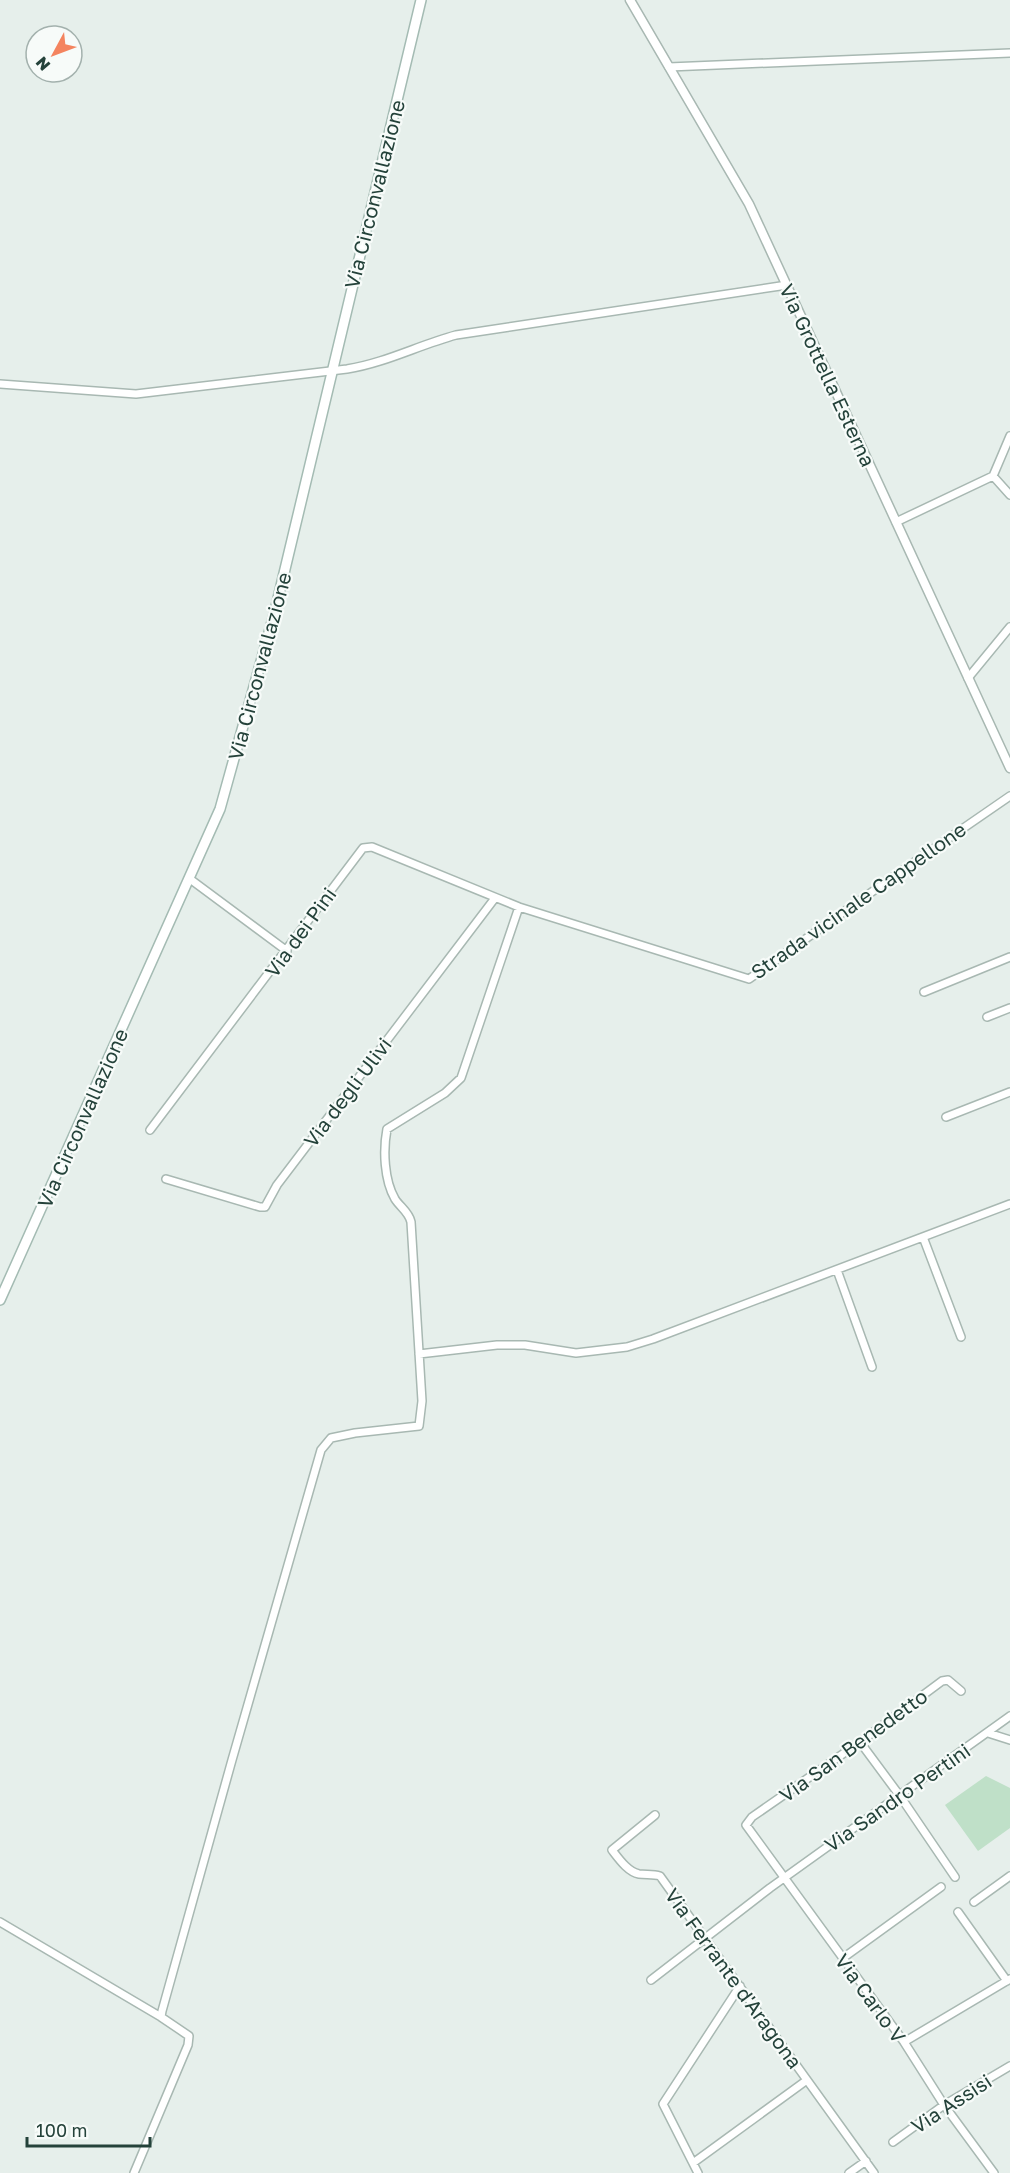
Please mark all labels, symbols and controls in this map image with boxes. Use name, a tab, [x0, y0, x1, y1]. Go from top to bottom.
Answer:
north arrow	[24, 24, 84, 84]
text: N	[31, 53, 54, 75]
street label: Via Circonvallazione	[339, 97, 409, 291]
street label: Via Grottella Esterna	[775, 280, 881, 470]
street label: Via Circonvallazione	[222, 569, 296, 763]
street label: Strada vicinale Cappellone	[746, 817, 970, 983]
street label: Via dei Pini	[259, 882, 341, 982]
street label: Via Circonvallazione	[32, 1025, 132, 1211]
street label: Via degli Ulivi	[298, 1032, 396, 1152]
street label: Via San Benedetto	[774, 1683, 932, 1807]
street label: Via Sandro Pertini	[820, 1738, 974, 1856]
street label: Via Ferrante d'Aragona	[660, 1883, 808, 2073]
street label: Via Carlo V	[831, 1949, 911, 2047]
street label: Via Assisi	[906, 2068, 996, 2138]
scale bar	[27, 2110, 150, 2148]
text: 100 m	[36, 2119, 87, 2141]

